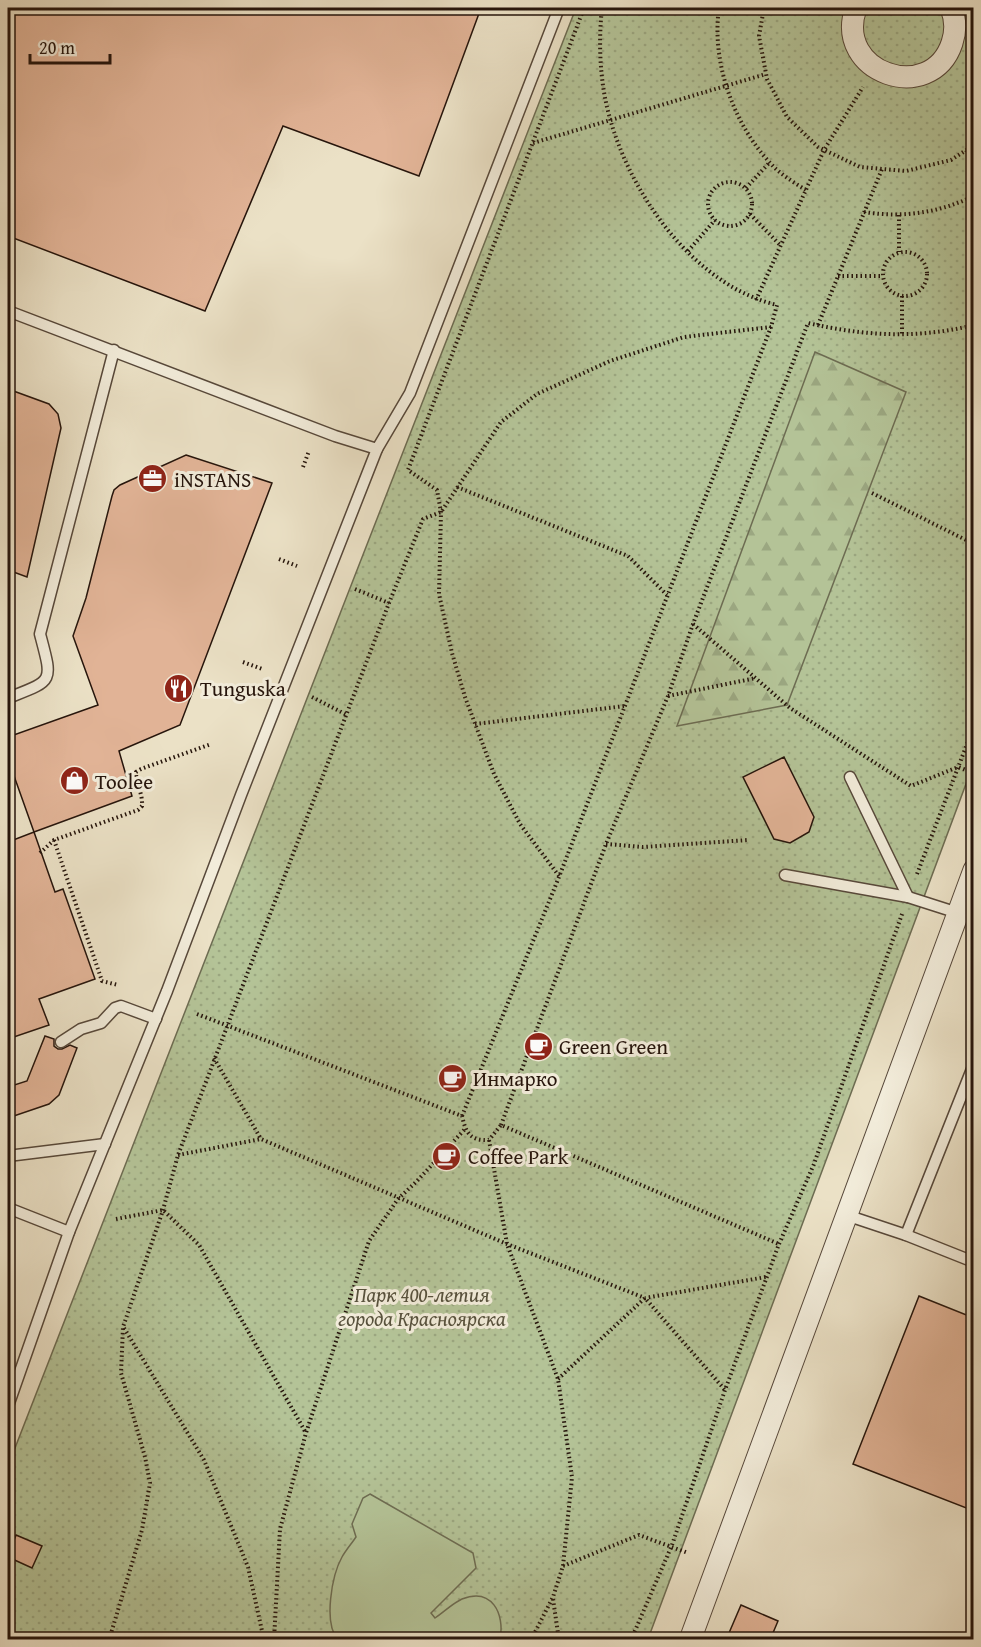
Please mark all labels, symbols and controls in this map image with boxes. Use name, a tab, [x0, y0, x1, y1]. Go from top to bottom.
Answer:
scale bar	[30, 27, 110, 65]
text: 20 m	[39, 34, 75, 61]
office icon: iNSTANS	[137, 463, 169, 495]
place label: iNSTANS	[174, 464, 251, 495]
restaurant icon: Tunguska	[163, 672, 195, 704]
place label: Tunguska	[200, 673, 286, 704]
shop icon: Toolee	[58, 765, 90, 797]
place label: Toolee	[95, 766, 153, 797]
cafe icon: Green Green	[522, 1030, 554, 1062]
place label: Green Green	[559, 1031, 668, 1062]
cafe icon: Инмарко	[436, 1062, 468, 1094]
place label: Инмарко	[473, 1063, 557, 1094]
cafe icon: Coffee Park	[431, 1140, 463, 1172]
place label: Coffee Park	[468, 1141, 569, 1172]
park label: Парк 400-летия города Красноярска	[338, 1279, 506, 1334]

